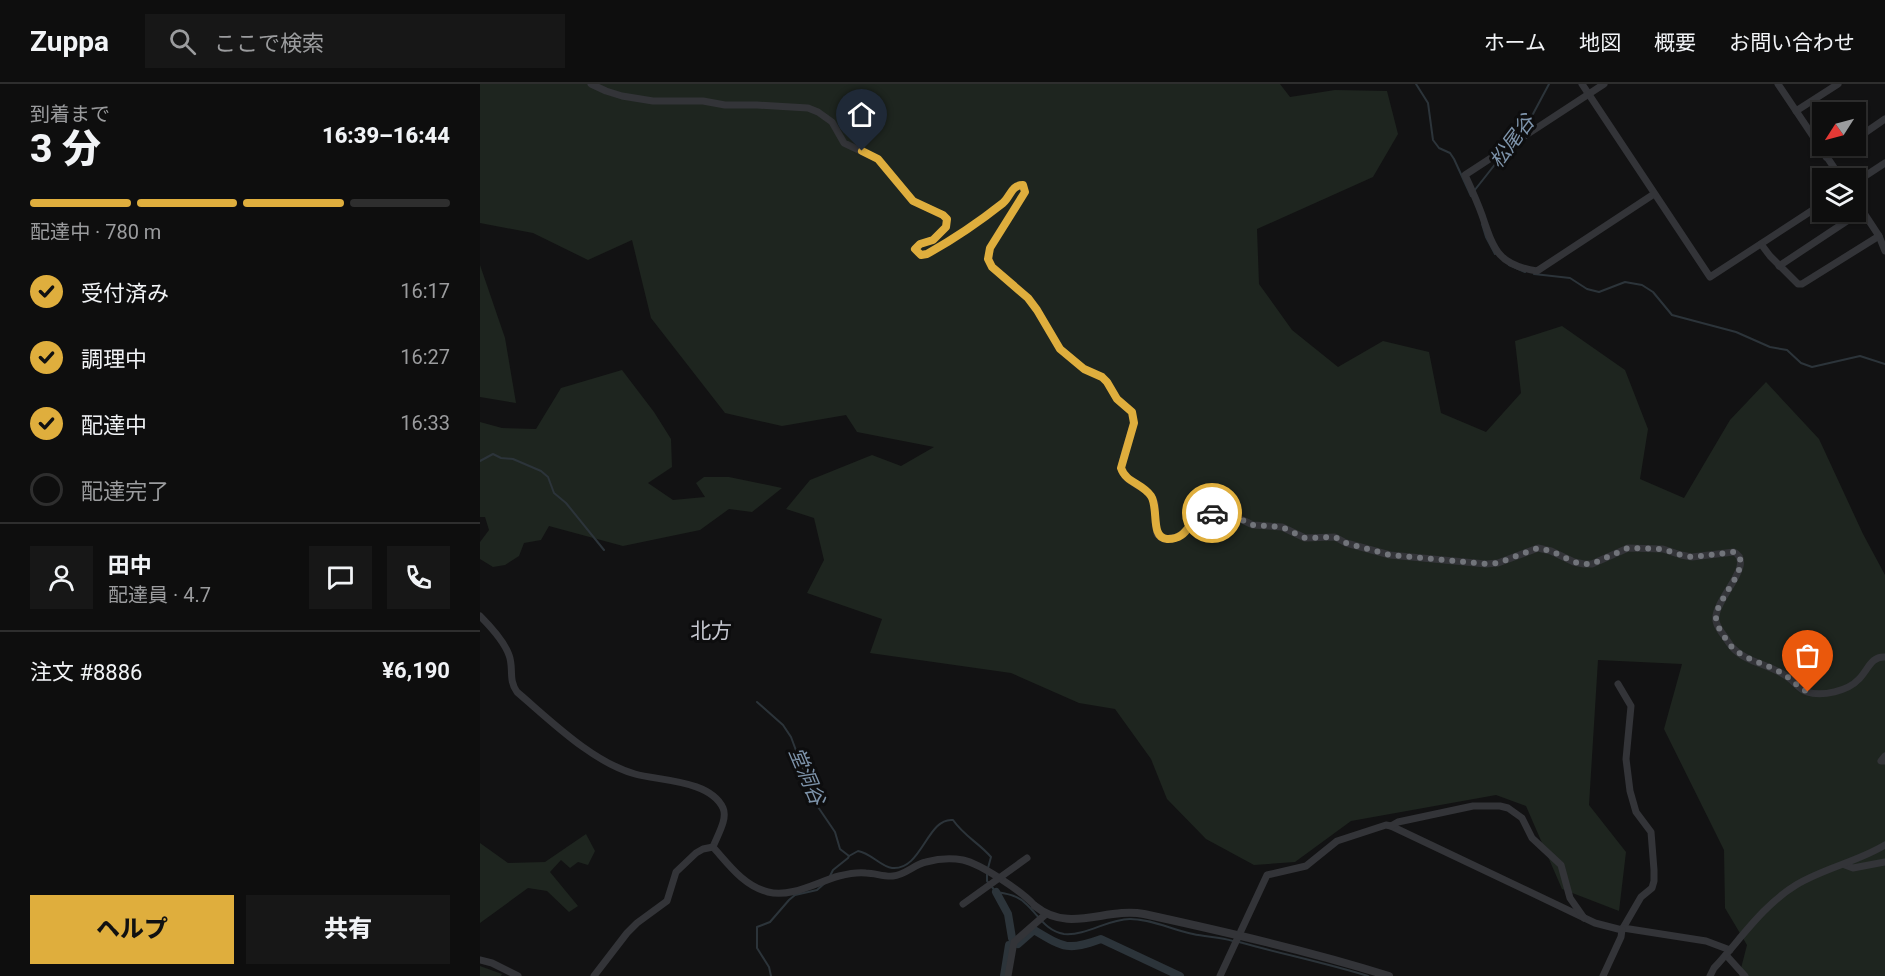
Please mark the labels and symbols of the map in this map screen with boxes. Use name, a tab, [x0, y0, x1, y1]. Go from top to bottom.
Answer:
pin	[836, 89, 887, 151]
north arrow	[1812, 102, 1866, 156]
water label: 松尾谷	[1484, 108, 1541, 172]
courier	[1182, 483, 1242, 543]
district label: 北方	[690, 619, 732, 643]
pin	[1782, 630, 1833, 692]
water label: 堂洞谷	[784, 744, 831, 810]

